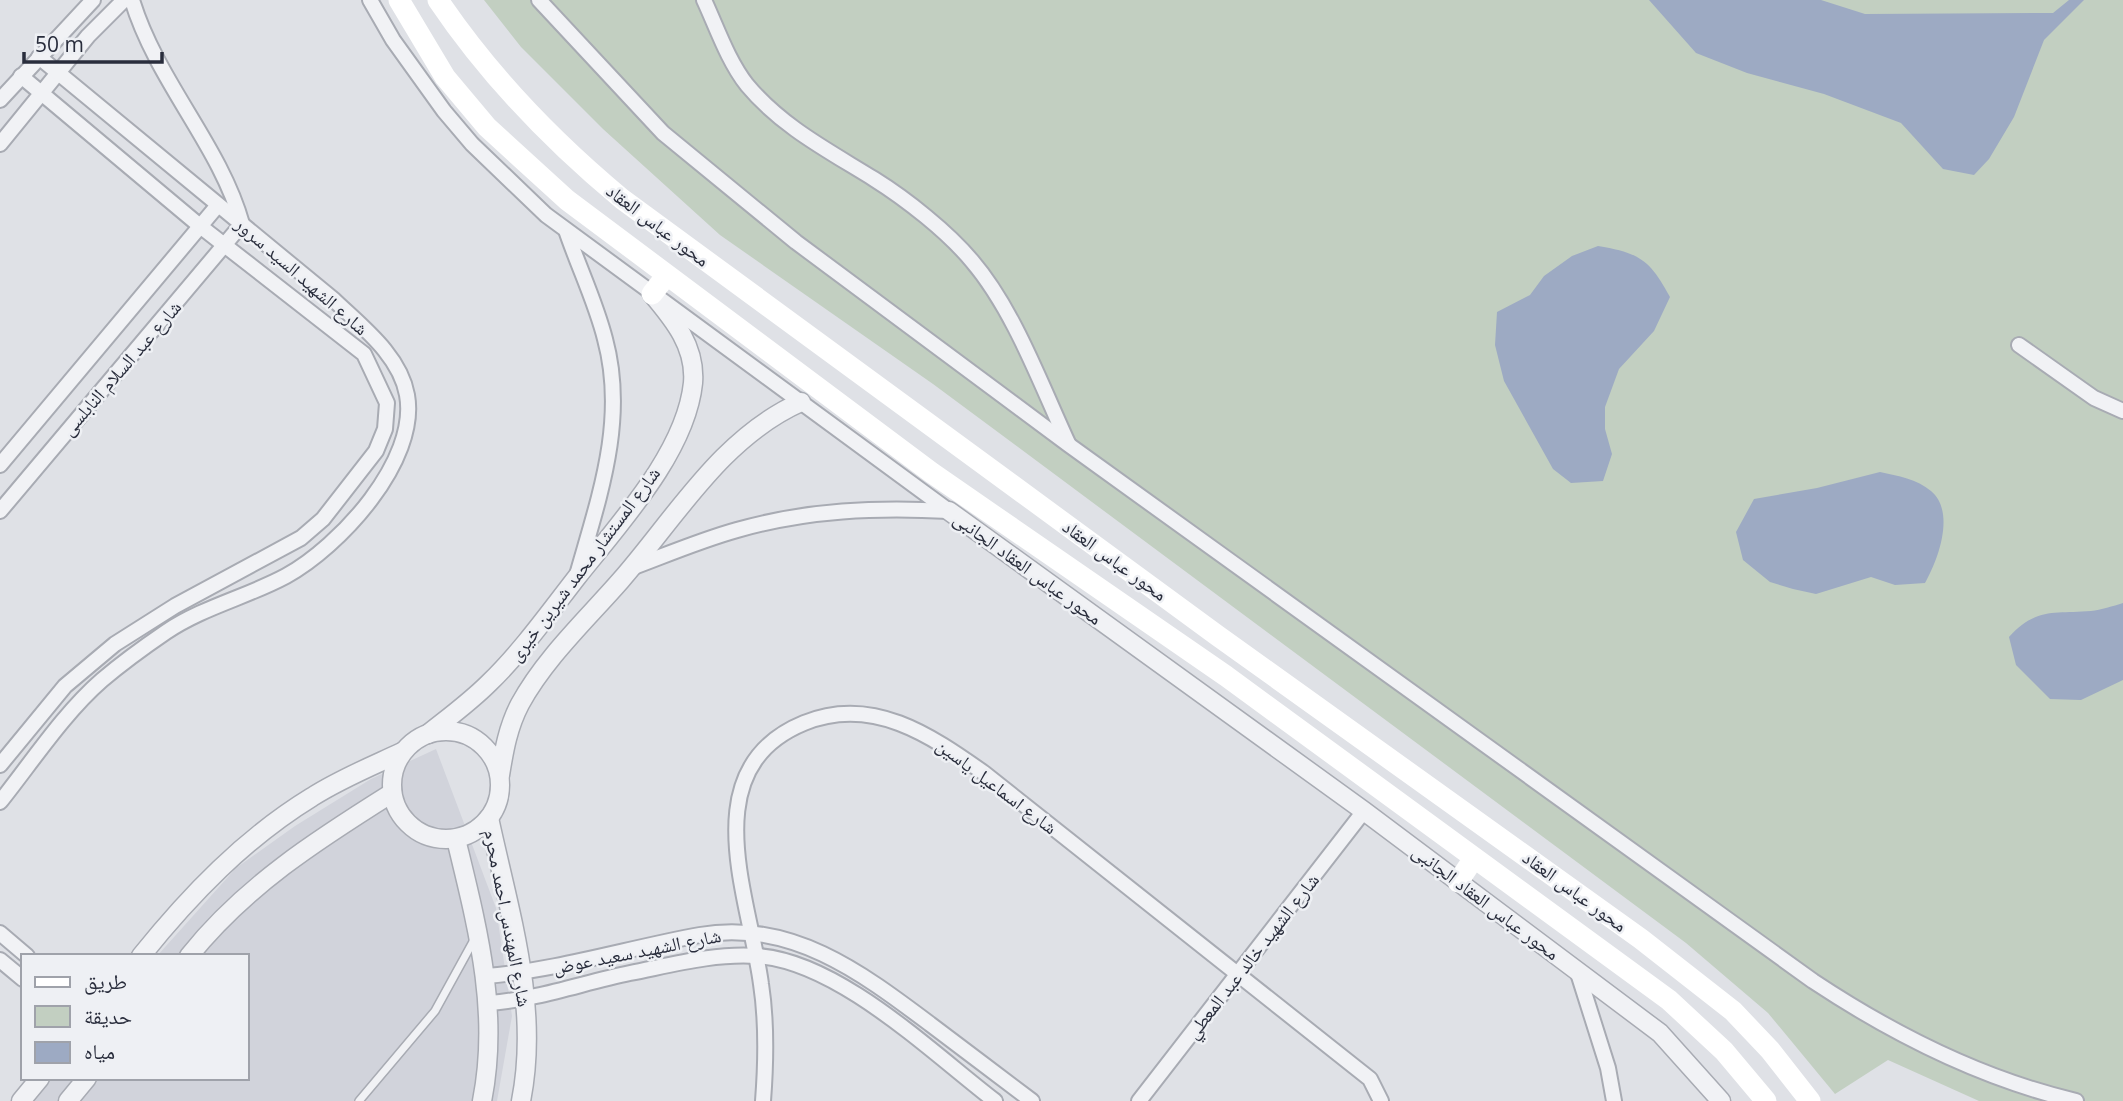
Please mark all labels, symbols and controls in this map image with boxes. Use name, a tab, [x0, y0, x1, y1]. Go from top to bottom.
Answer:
scale bar	[24, 21, 163, 65]
text: 50 m	[35, 30, 84, 58]
street label: محور عباس العقاد	[601, 178, 715, 272]
street label: شارع الشهيد السيد سرور	[229, 210, 374, 341]
street label: شارع عبد السلام النابلسى	[55, 295, 188, 442]
street label: شارع المستشار محمد شيرين خيرى	[502, 461, 666, 667]
street label: محور عباس العقاد الجانبى	[948, 505, 1108, 631]
street label: محور عباس العقاد	[1058, 513, 1172, 607]
street label: شارع اسماعيل ياسين	[931, 732, 1063, 840]
street label: شارع المهندس احمد محرم	[477, 827, 538, 1009]
street label: محور عباس العقاد الجانبى	[1407, 838, 1565, 966]
street label: محور عباس العقاد	[1518, 844, 1632, 938]
street label: شارع الشهيد خالد عبد المعطي	[1179, 868, 1327, 1046]
street label: شارع الشهيد سعيد عوض	[551, 922, 723, 980]
legend	[21, 954, 248, 1080]
text: طريق	[84, 967, 127, 995]
text: حديقة	[84, 1002, 132, 1030]
text: مياه	[84, 1037, 115, 1065]

